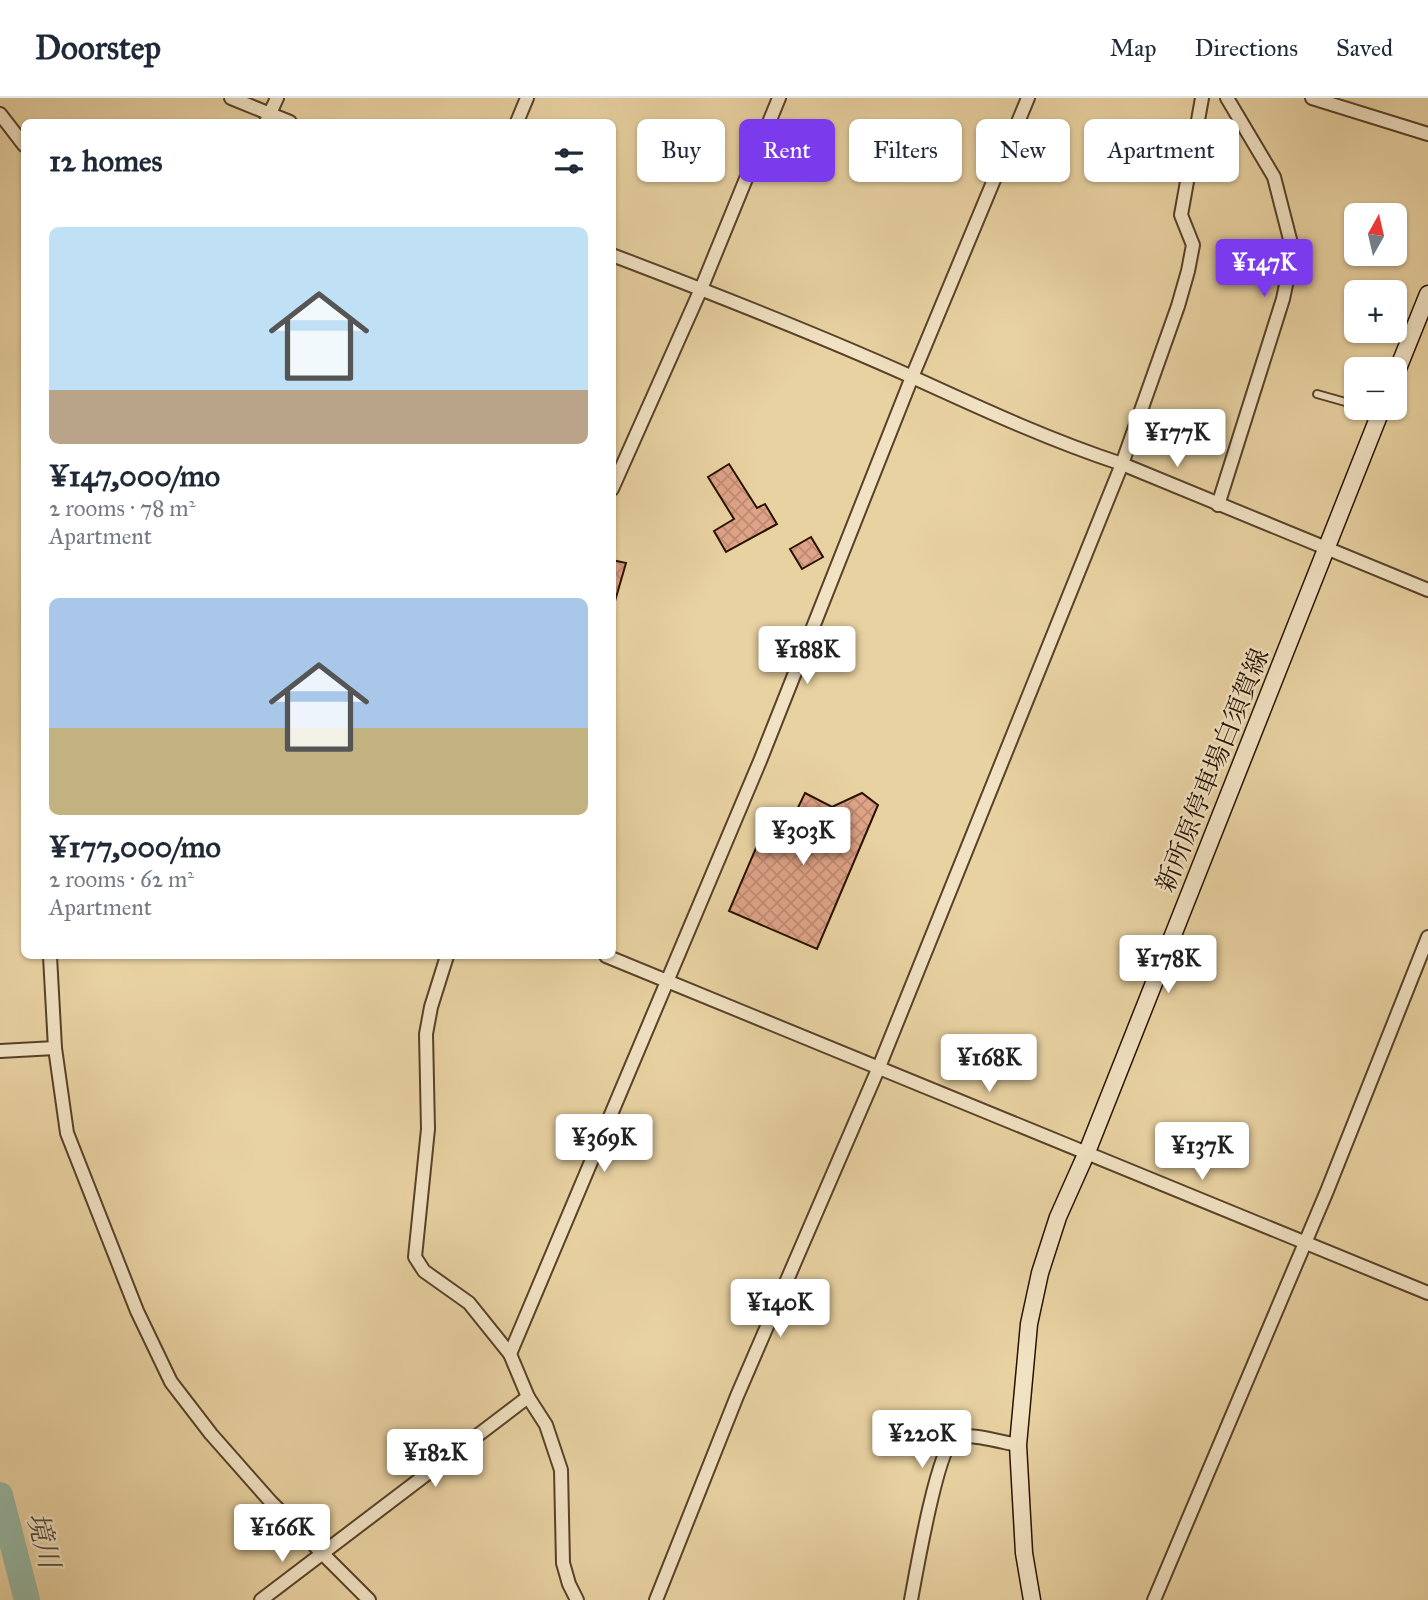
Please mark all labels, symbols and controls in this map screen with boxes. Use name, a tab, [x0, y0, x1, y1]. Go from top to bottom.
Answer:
text: Doorstep	[35, 28, 161, 68]
text: Map	[1110, 33, 1157, 63]
text: Directions	[1195, 33, 1298, 63]
text: Saved	[1336, 33, 1393, 63]
chip: Buy	[637, 119, 725, 182]
chip: Rent	[739, 119, 835, 182]
chip: Filters	[849, 119, 962, 182]
chip: New	[976, 119, 1070, 182]
chip: Apartment	[1084, 119, 1239, 182]
icon: filters	[550, 142, 588, 180]
text: 12 homes	[49, 143, 162, 179]
north arrow	[1344, 203, 1407, 266]
map controls	[1344, 203, 1407, 420]
pin: ¥147K	[1215, 240, 1313, 299]
text: ¥147K	[1232, 248, 1296, 276]
icon: home	[256, 273, 382, 399]
button: +	[1344, 280, 1407, 343]
button: −	[1344, 357, 1407, 420]
pin: ¥177K	[1128, 410, 1226, 469]
text: ¥177K	[1144, 418, 1210, 446]
text: ¥147,000/mo	[49, 458, 220, 494]
text: 2 rooms · 78 m²	[49, 494, 195, 522]
text: Apartment	[49, 522, 152, 550]
pin: ¥188K	[758, 626, 856, 686]
text: ¥188K	[775, 635, 839, 663]
street label: 新所原停車場白須賀線	[1148, 643, 1276, 897]
icon: home	[256, 644, 382, 770]
pin: ¥303K	[754, 808, 852, 867]
text: ¥303K	[771, 816, 835, 844]
text: ¥177,000/mo	[49, 829, 221, 865]
text: 2 rooms · 62 m²	[49, 865, 194, 893]
text: Apartment	[49, 893, 152, 921]
pin: ¥178K	[1119, 936, 1217, 995]
text: ¥178K	[1135, 944, 1201, 972]
pin: ¥168K	[940, 1034, 1038, 1094]
text: ¥168K	[957, 1043, 1021, 1071]
pin: ¥369K	[555, 1114, 653, 1174]
pin: ¥137K	[1153, 1122, 1251, 1182]
text: ¥369K	[572, 1123, 636, 1151]
text: ¥137K	[1171, 1131, 1233, 1159]
pin: ¥140K	[731, 1280, 829, 1339]
text: ¥140K	[747, 1288, 813, 1316]
pin: ¥220K	[873, 1410, 971, 1470]
text: ¥220K	[888, 1419, 956, 1447]
pin: ¥182K	[386, 1430, 484, 1489]
text: ¥182K	[403, 1438, 467, 1466]
pin: ¥166K	[233, 1504, 331, 1564]
water label: 境川	[20, 1509, 68, 1574]
text: ¥166K	[250, 1513, 314, 1541]

